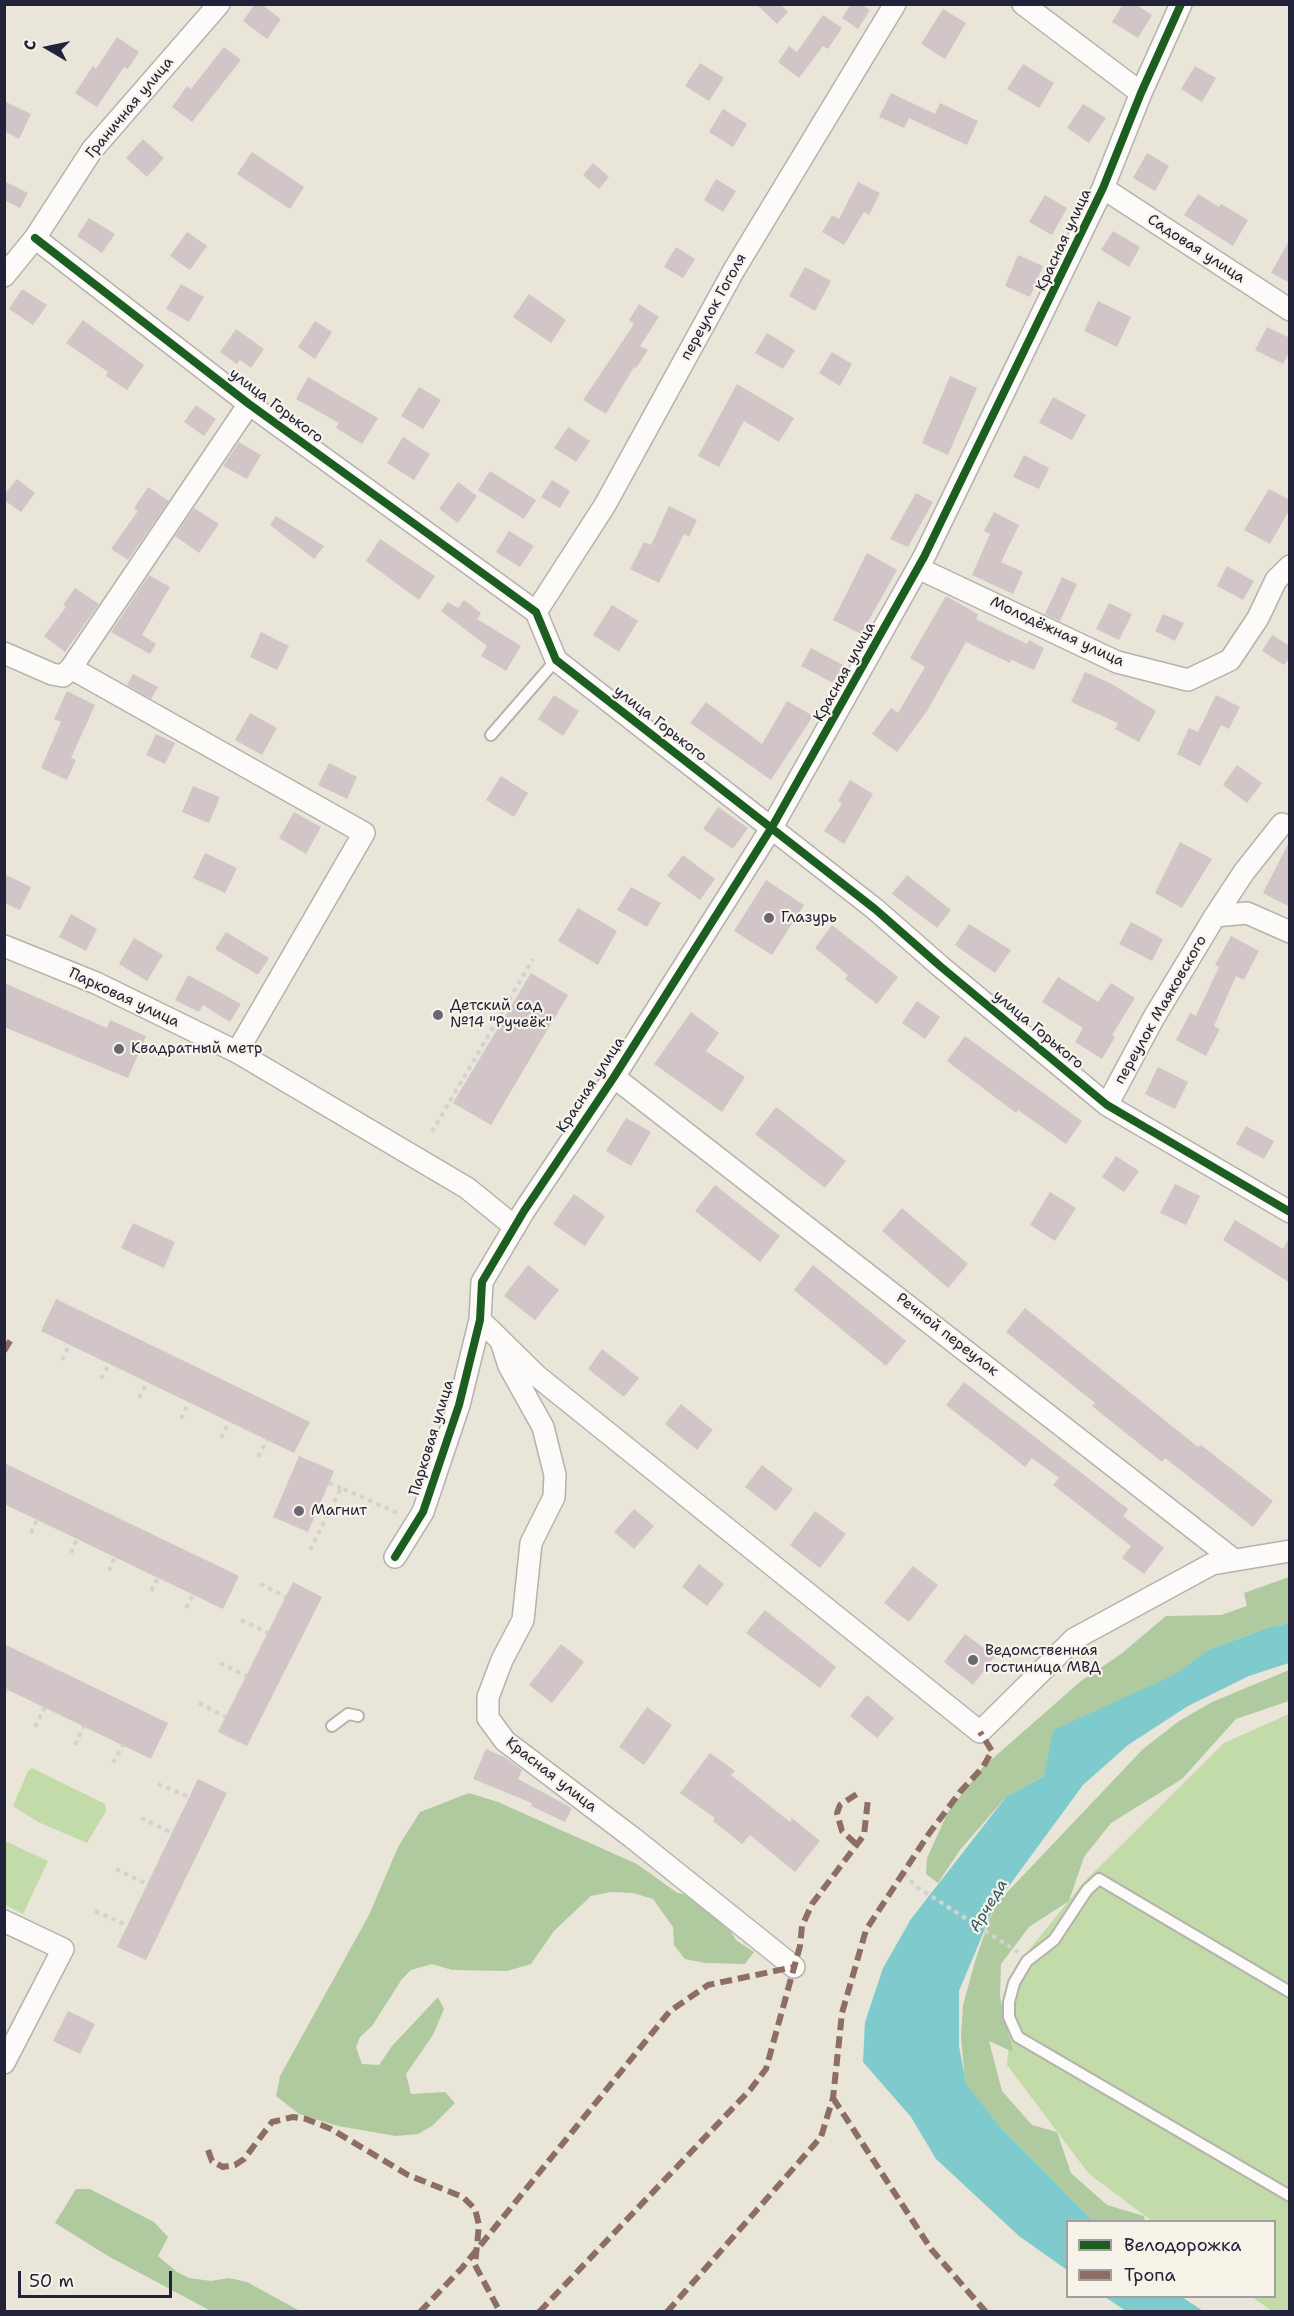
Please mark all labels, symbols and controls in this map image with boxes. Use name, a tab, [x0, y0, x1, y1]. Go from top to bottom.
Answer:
north arrow	[18, 18, 78, 78]
text: С	[19, 39, 41, 52]
street label: Граничная улица	[82, 54, 178, 162]
street label: Красная улица	[1032, 186, 1096, 294]
street label: Садовая улица	[1144, 211, 1248, 287]
street label: переулок Гоголя	[677, 250, 751, 364]
street label: улица Горького	[225, 365, 327, 447]
street label: Молодёжная улица	[987, 593, 1127, 671]
street label: Красная улица	[810, 619, 880, 725]
street label: улица Горького	[610, 682, 710, 766]
place label: Глазурь	[781, 909, 837, 927]
marker: Глазурь	[762, 911, 776, 925]
street label: переулок Маяковского	[1111, 932, 1211, 1088]
street label: Парковая улица	[66, 964, 182, 1032]
street label: улица Горького	[989, 987, 1087, 1073]
place label: Детский сад №14 "Ручеёк"	[450, 997, 552, 1032]
marker: Детский сад №14 "Ручеёк"	[431, 1008, 445, 1022]
street label: Красная улица	[553, 1034, 629, 1136]
place label: Квадратный метр	[131, 1040, 262, 1058]
marker: Квадратный метр	[112, 1042, 126, 1056]
street label: Речной переулок	[892, 1290, 1002, 1380]
street label: Парковая улица	[406, 1378, 458, 1498]
place label: Магнит	[311, 1502, 367, 1520]
marker: Магнит	[292, 1504, 306, 1518]
place label: Ведомственная гостиница МВД	[985, 1642, 1101, 1677]
marker: Ведомственная гостиница МВД	[966, 1653, 980, 1667]
street label: Красная улица	[502, 1734, 600, 1816]
water label: Арчеда	[966, 1876, 1012, 1936]
legend	[1066, 2220, 1276, 2298]
text: Велодорожка	[1124, 2233, 1242, 2257]
scale bar	[21, 2259, 176, 2297]
text: Тропа	[1124, 2263, 1176, 2287]
text: 50 m	[29, 2269, 74, 2293]

